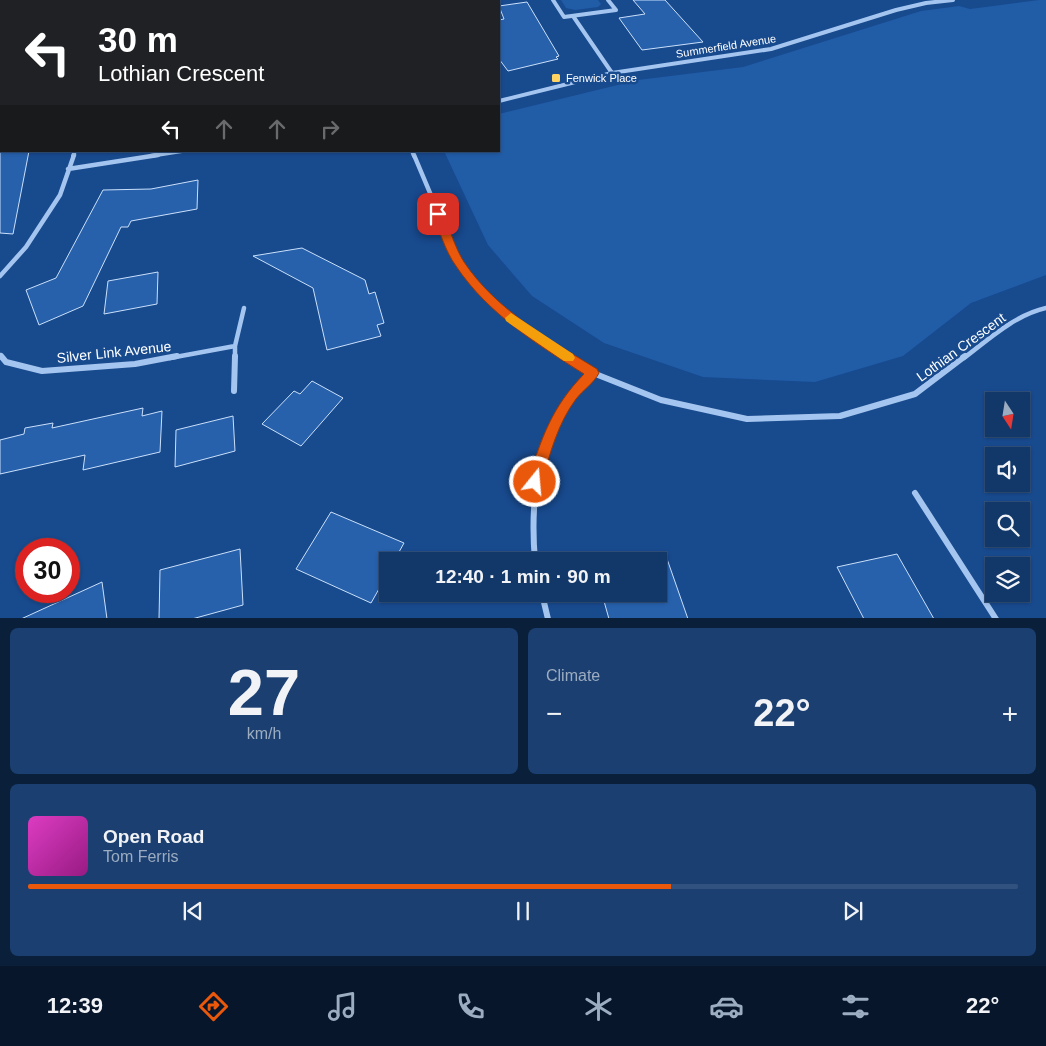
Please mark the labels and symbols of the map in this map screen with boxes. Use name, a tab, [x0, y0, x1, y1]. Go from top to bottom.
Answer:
street label: Summerfield Avenue	[675, 32, 777, 60]
marker: Fenwick Place	[550, 72, 562, 84]
place label: Fenwick Place	[566, 72, 637, 84]
pin	[417, 193, 459, 235]
street label: Lothian Crescent	[913, 309, 1009, 385]
street label: Silver Link Avenue	[56, 338, 172, 366]
north arrow	[985, 392, 1030, 438]
position arrow	[508, 455, 560, 507]
speed limit sign: 30	[15, 538, 80, 603]

